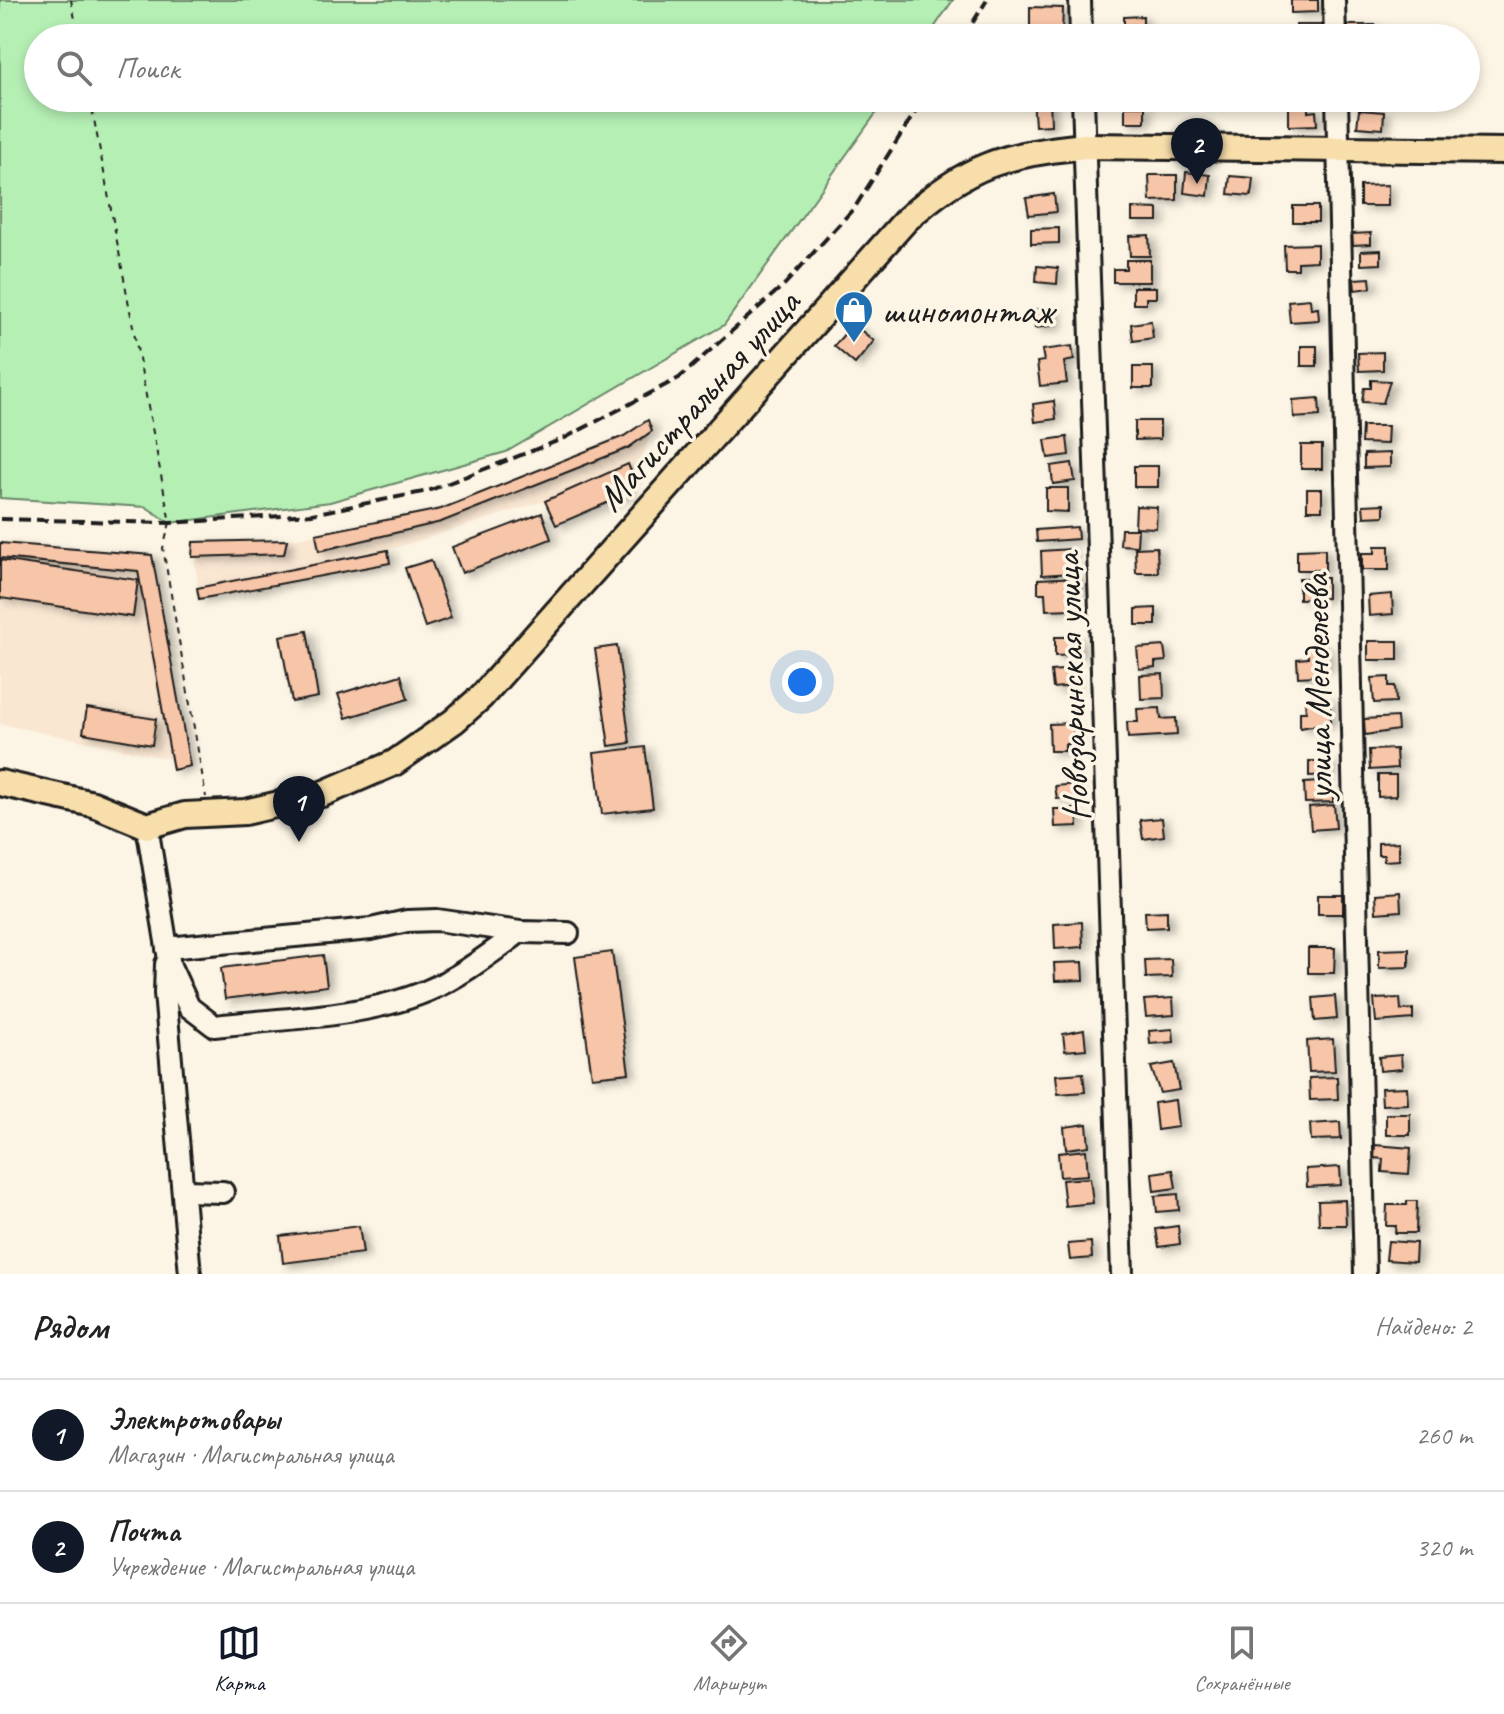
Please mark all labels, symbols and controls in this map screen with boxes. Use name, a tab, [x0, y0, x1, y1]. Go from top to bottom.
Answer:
search box	[24, 24, 1480, 112]
icon: search	[52, 46, 96, 90]
text: Поиск	[116, 49, 179, 87]
pin: 2	[1171, 118, 1223, 184]
street label: Магистральная улица	[587, 278, 812, 521]
place label: шиномонтаж	[882, 287, 1058, 334]
shop icon: шиномонтаж	[833, 289, 875, 344]
street label: Новозаринская улица	[1043, 548, 1100, 822]
street label: улица Менделеева	[1292, 571, 1343, 802]
your location	[782, 662, 822, 702]
pin: 1	[273, 776, 325, 842]
text: Рядом	[32, 1305, 108, 1348]
text: Найдено: 2	[1375, 1310, 1472, 1343]
text: Электротовары	[108, 1400, 280, 1438]
text: 1	[52, 1419, 64, 1452]
text: 260 m	[1416, 1419, 1472, 1452]
text: Магазин · Магистральная улица	[108, 1438, 394, 1471]
text: Почта	[108, 1512, 180, 1550]
text: 2	[52, 1531, 64, 1564]
text: 320 m	[1416, 1531, 1472, 1564]
text: Учреждение · Магистральная улица	[108, 1550, 414, 1583]
tab: Карта	[214, 1621, 265, 1697]
tab: Маршрут	[693, 1621, 766, 1697]
tab: Сохранённые	[1194, 1621, 1290, 1697]

